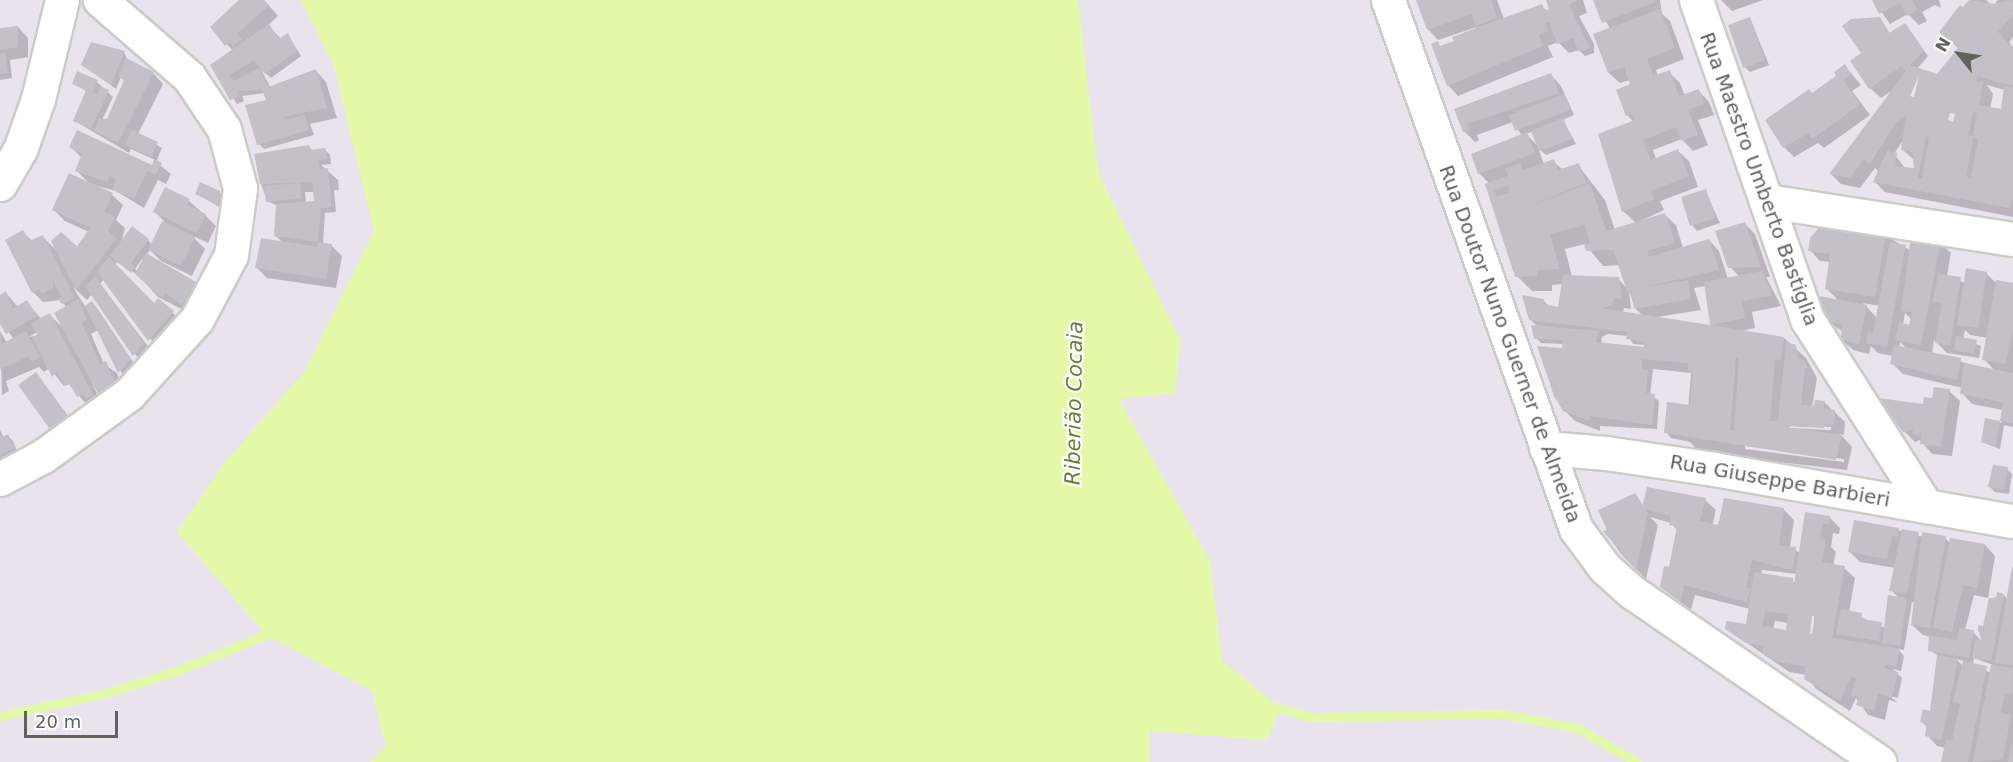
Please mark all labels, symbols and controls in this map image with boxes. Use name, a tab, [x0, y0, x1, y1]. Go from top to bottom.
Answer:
north arrow	[1929, 24, 1989, 84]
street label: Rua Maestro Umberto Bastiglia	[1695, 29, 1823, 329]
text: N	[1931, 34, 1955, 55]
street label: Rua Doutor Nuno Guerner de Almeida	[1434, 162, 1586, 526]
water label: Riberião Cocaia	[1060, 321, 1088, 485]
street label: Rua Giuseppe Barbieri	[1668, 450, 1892, 512]
scale bar	[27, 699, 122, 737]
text: 20 m	[35, 711, 81, 732]

